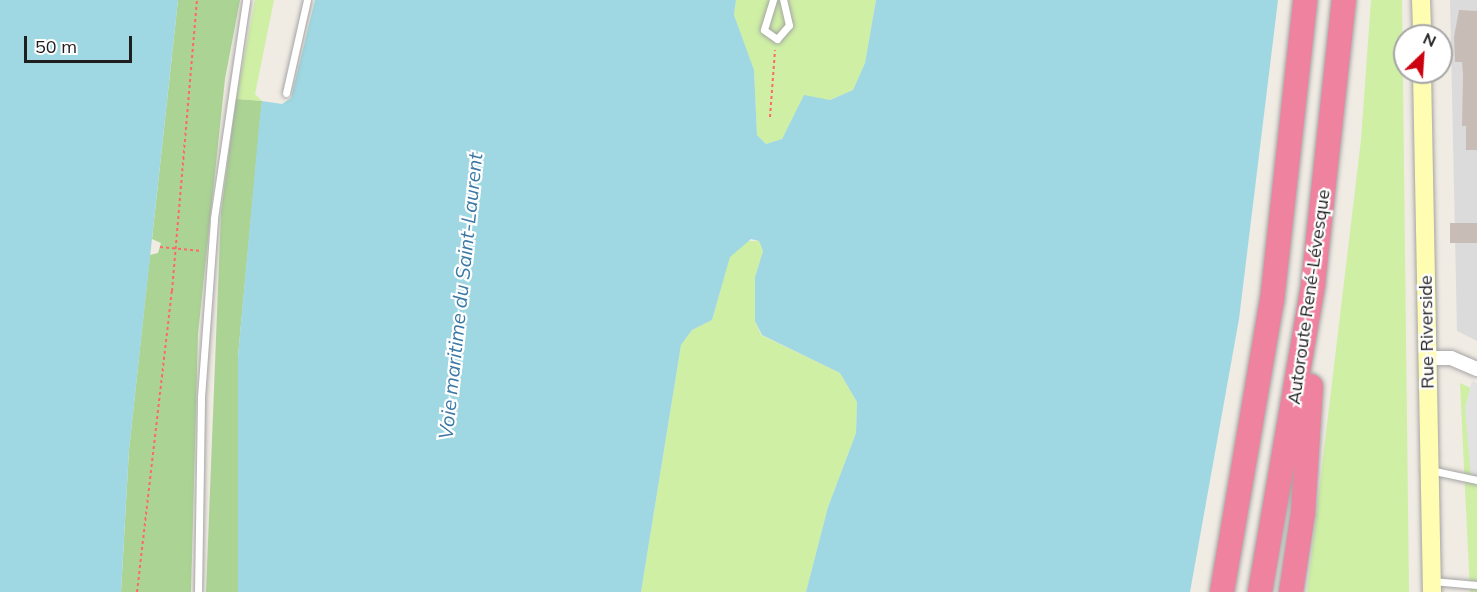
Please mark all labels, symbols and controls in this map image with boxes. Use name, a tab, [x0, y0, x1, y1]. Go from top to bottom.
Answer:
scale bar	[27, 24, 135, 62]
north arrow	[1393, 24, 1453, 84]
text: N	[1420, 28, 1439, 51]
text: 50 m	[35, 35, 77, 58]
water label: Voie maritime du Saint-Laurent	[433, 151, 487, 441]
street label: Autoroute René-Lévesque	[1283, 188, 1335, 406]
street label: Rue Riverside	[1415, 275, 1439, 389]

